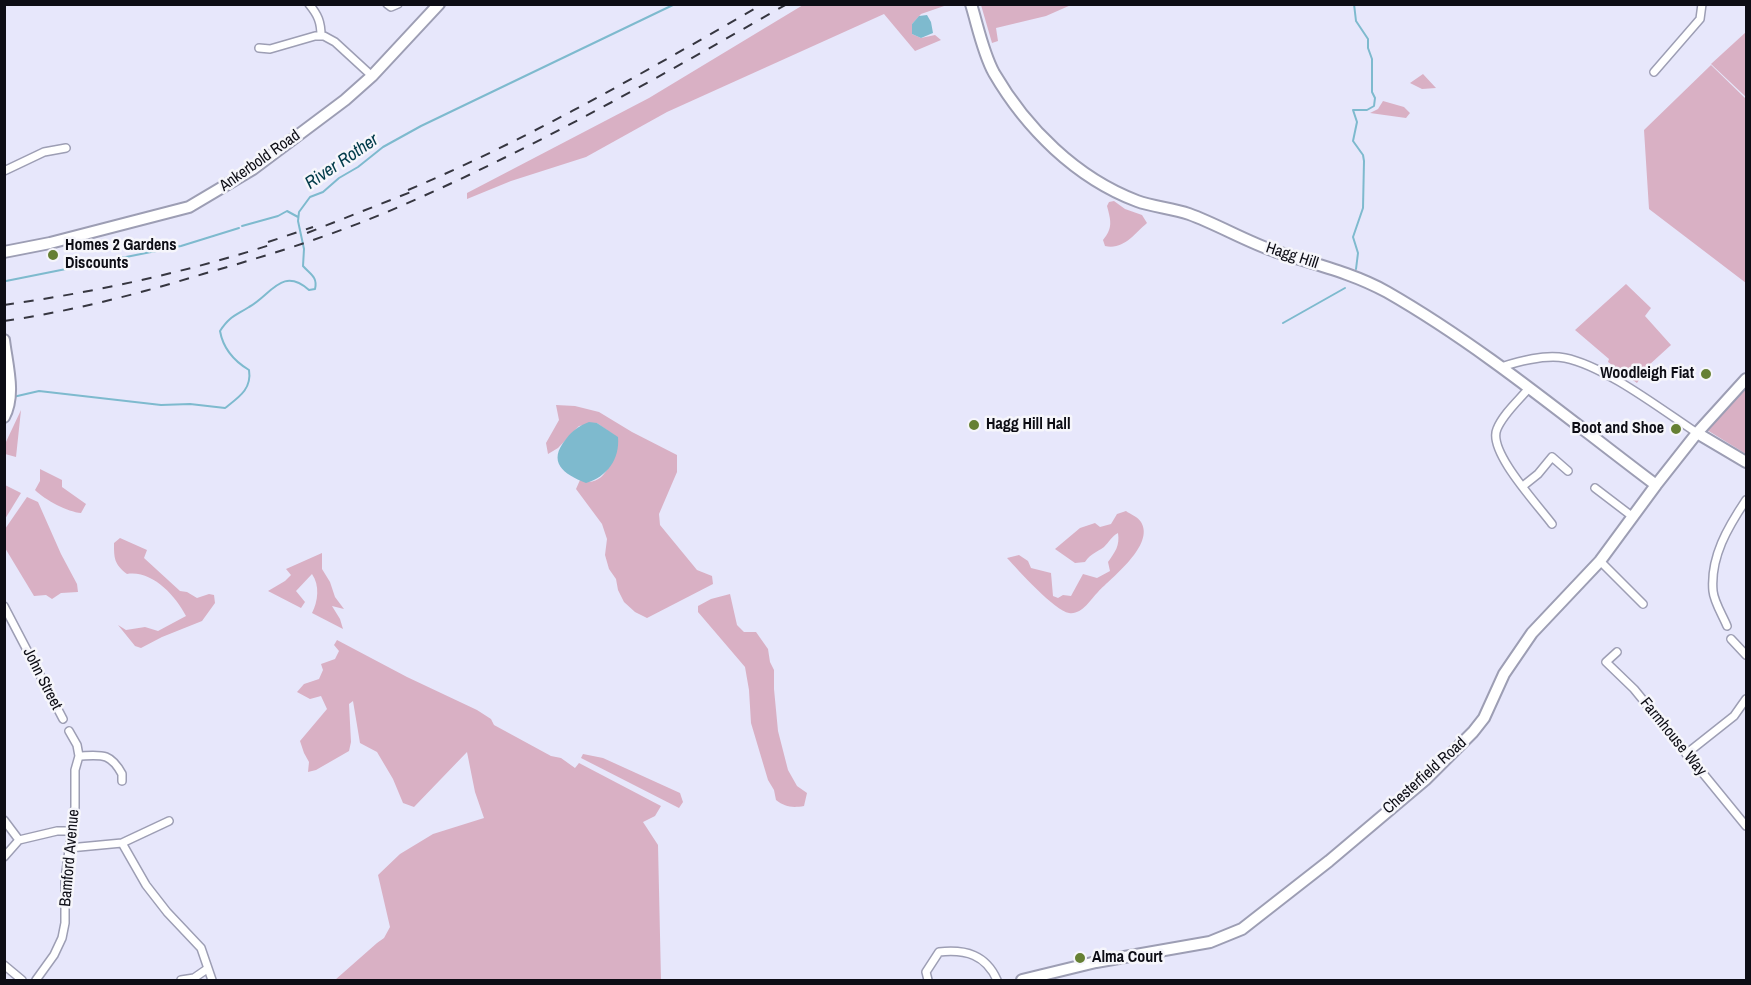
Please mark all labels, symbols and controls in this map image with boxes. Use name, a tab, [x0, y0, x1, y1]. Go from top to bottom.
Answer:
street label: Ankerbold Road	[216, 126, 304, 196]
water label: River Rother	[301, 130, 383, 194]
place label: Homes 2 Gardens Discounts	[65, 236, 177, 274]
street label: Hagg Hill	[1263, 239, 1321, 273]
marker: Homes 2 Gardens Discounts	[46, 248, 60, 262]
place label: Woodleigh Fiat	[1600, 364, 1694, 384]
marker: Woodleigh Fiat	[1699, 367, 1713, 381]
place label: Hagg Hill Hall	[986, 415, 1071, 435]
marker: Hagg Hill Hall	[967, 418, 981, 432]
place label: Boot and Shoe	[1571, 419, 1664, 439]
marker: Boot and Shoe	[1669, 422, 1683, 436]
street label: John Street	[18, 645, 66, 713]
street label: Farmhouse Way	[1636, 694, 1710, 780]
street label: Chesterfield Road	[1379, 733, 1471, 819]
street label: Bamford Avenue	[56, 809, 84, 907]
place label: Alma Court	[1092, 948, 1163, 968]
marker: Alma Court	[1073, 951, 1087, 965]

